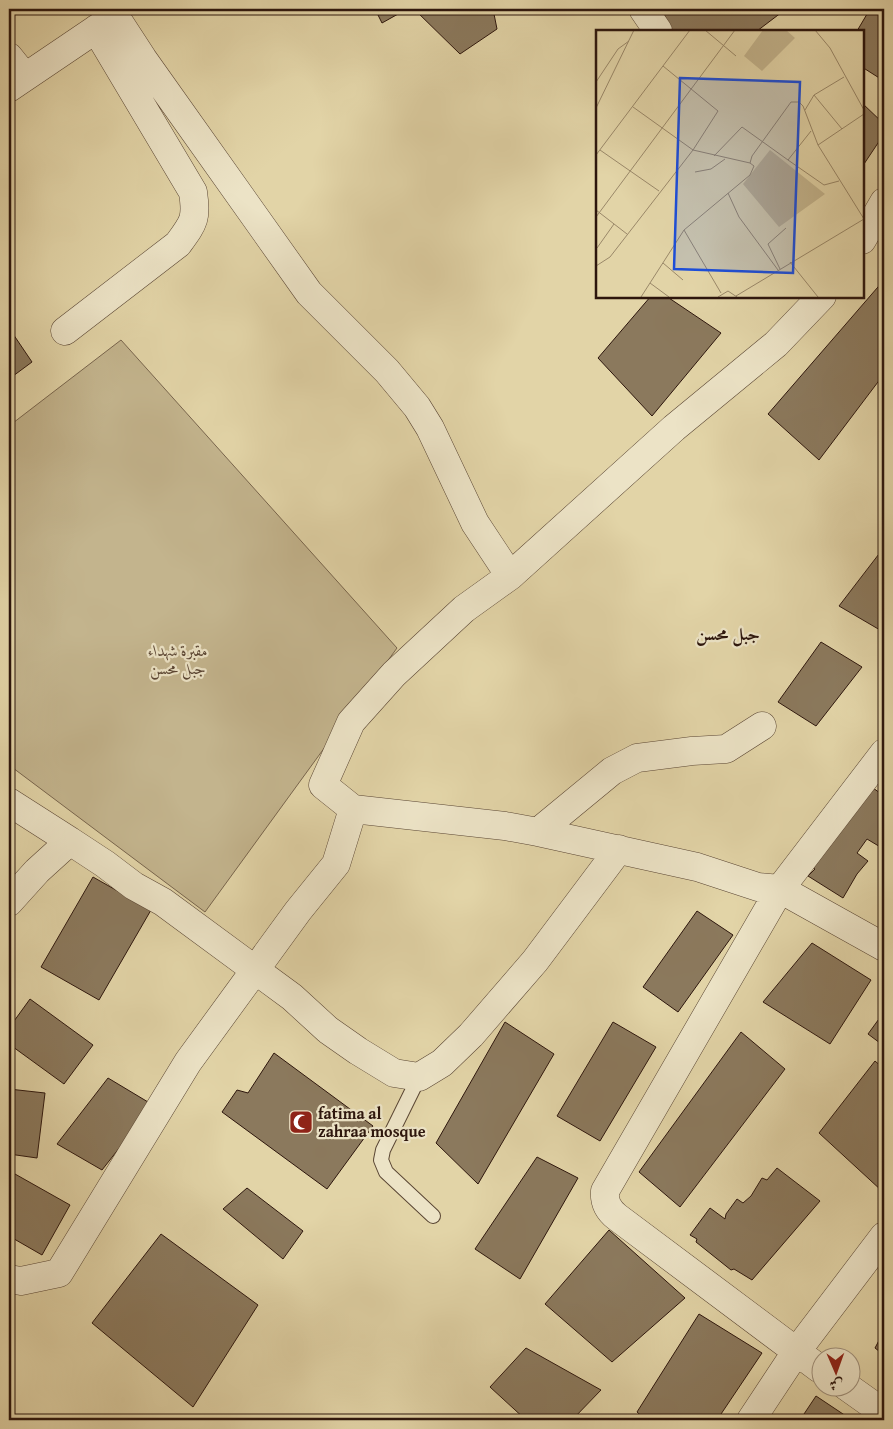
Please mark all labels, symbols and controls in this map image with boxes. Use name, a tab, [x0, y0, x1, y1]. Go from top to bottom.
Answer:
inset map	[596, 30, 863, 298]
district label: جبل محسن	[696, 620, 760, 647]
park label: مقبرة شهداء جبل محسن	[148, 638, 208, 680]
place label: fatima al zahraa mosque	[318, 1101, 426, 1143]
mosque icon: fatima al zahraa mosque	[288, 1109, 314, 1135]
north arrow	[810, 1346, 860, 1396]
text: ش	[829, 1375, 844, 1395]

